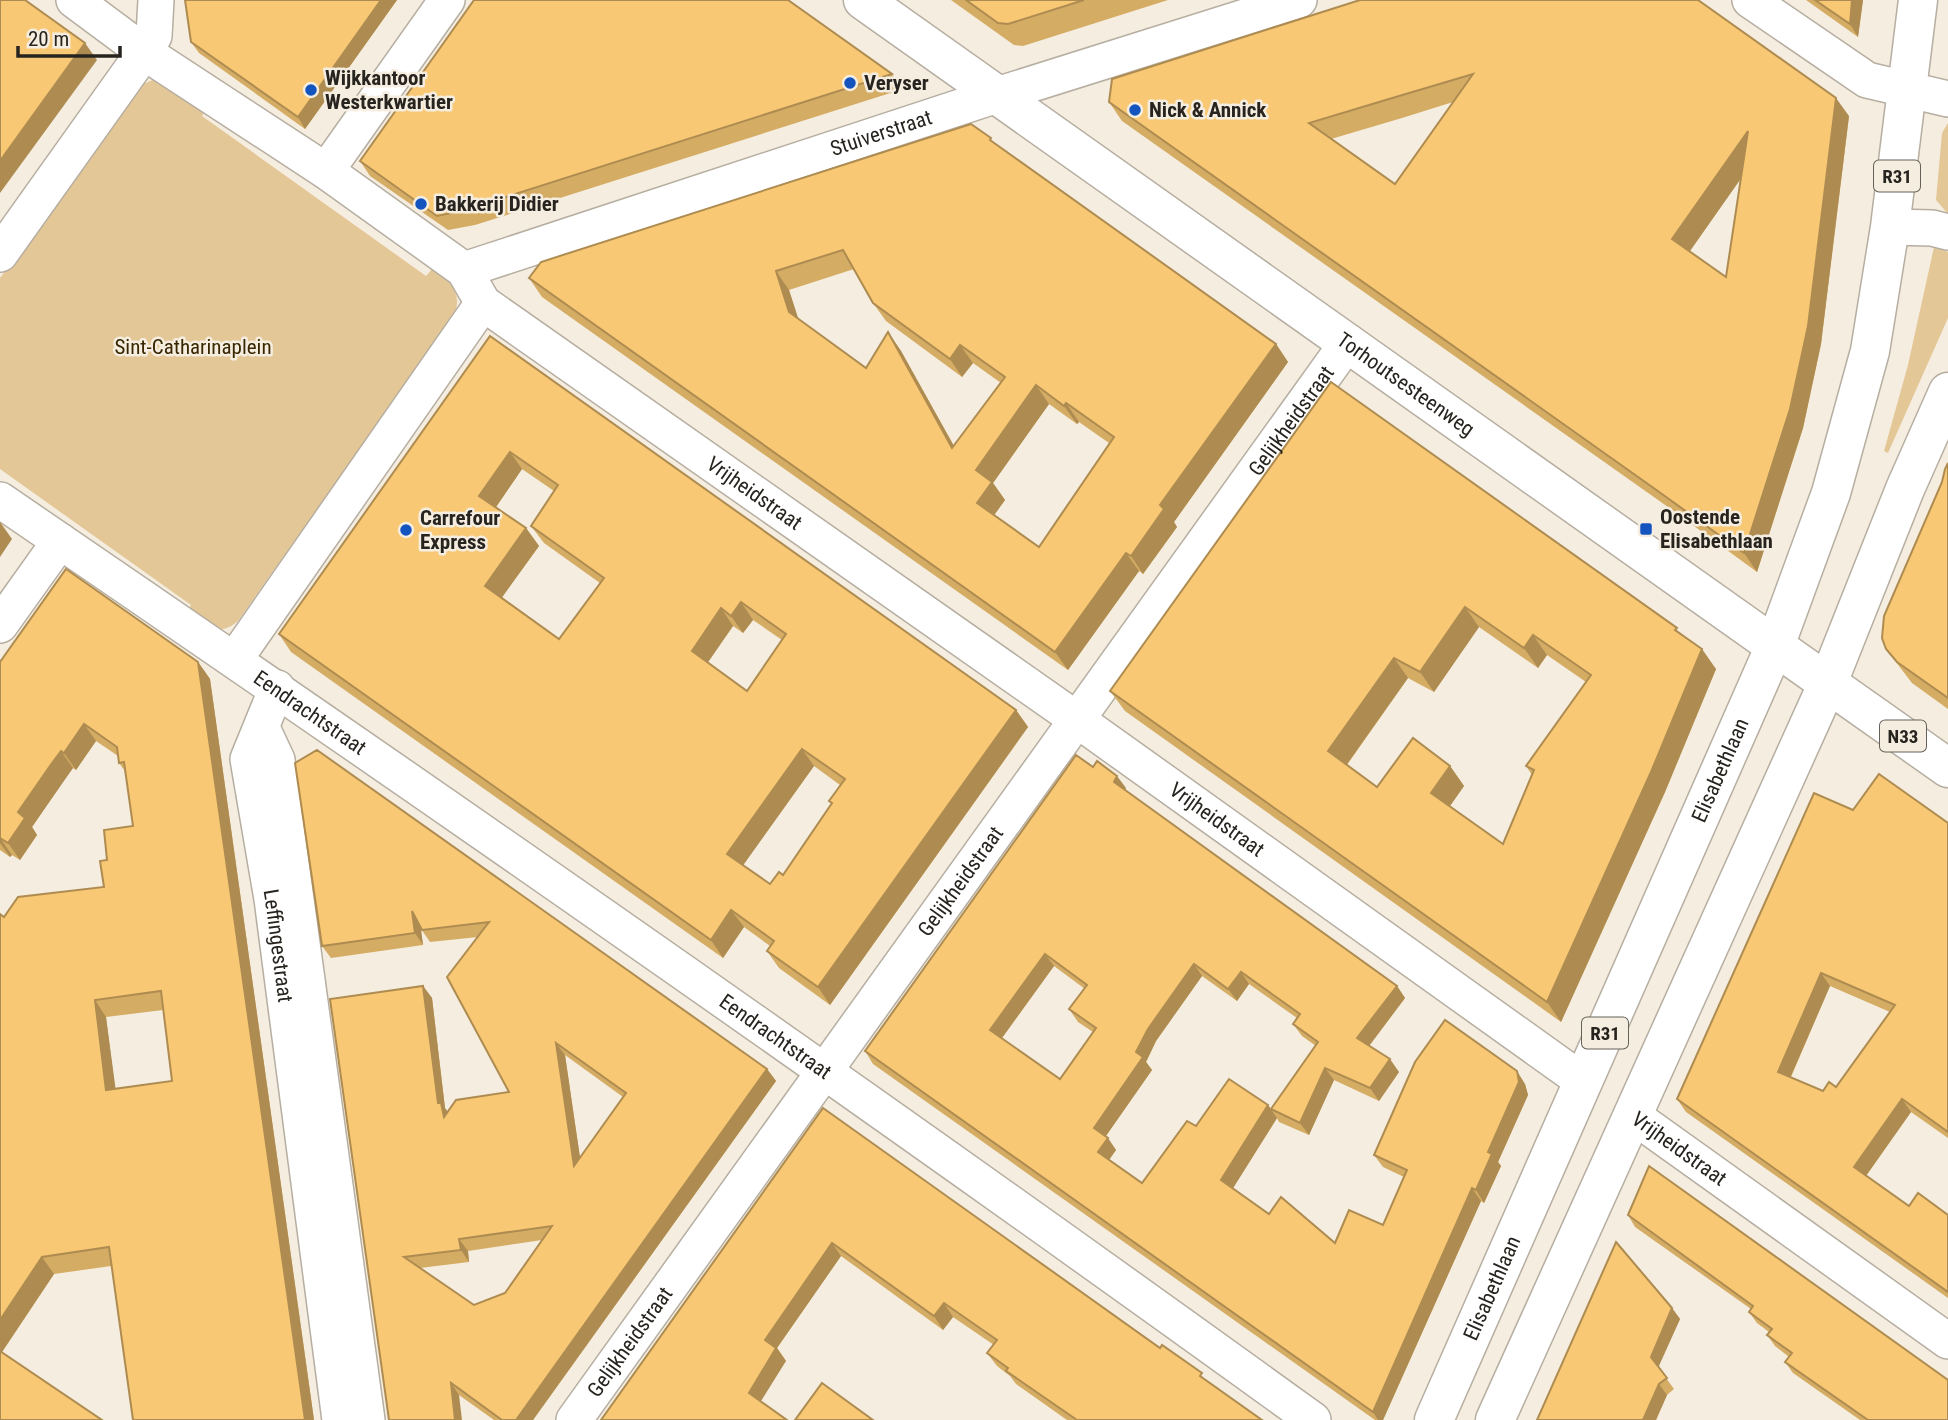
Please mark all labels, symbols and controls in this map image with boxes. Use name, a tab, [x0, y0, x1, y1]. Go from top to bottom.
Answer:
scale bar	[18, 14, 119, 58]
text: 20 m	[28, 27, 69, 51]
place label: Wijkkantoor Westerkwartier	[325, 66, 453, 114]
place label: Veryser	[864, 71, 929, 95]
marker: Veryser	[842, 75, 858, 91]
marker: Wijkkantoor Westerkwartier	[303, 82, 319, 98]
place label: Nick & Annick	[1149, 98, 1267, 122]
marker: Nick & Annick	[1127, 102, 1143, 118]
street label: Stuiverstraat	[827, 105, 935, 161]
road number: R31	[1874, 160, 1920, 192]
place label: Bakkerij Didier	[435, 192, 559, 216]
marker: Bakkerij Didier	[413, 196, 429, 212]
street label: Torhoutsesteenweg	[1332, 328, 1479, 441]
park label: Sint-Catharinaplein	[114, 335, 272, 359]
street label: Gelijkheidstraat	[1244, 361, 1339, 480]
street label: Vrijheidstraat	[702, 452, 807, 535]
place label: Oostende Elisabethlaan	[1660, 505, 1773, 553]
place label: Carrefour Express	[420, 506, 500, 554]
marker: Oostende Elisabethlaan	[1638, 521, 1654, 537]
marker: Carrefour Express	[398, 522, 414, 538]
street label: Eendrachtstraat	[249, 666, 371, 760]
street label: Elisabethlaan	[1687, 714, 1754, 826]
road number: N33	[1880, 720, 1926, 751]
street label: Vrijheidstraat	[1165, 778, 1269, 862]
street label: Gelijkheidstraat	[913, 822, 1008, 941]
street label: Leffingestraat	[259, 887, 297, 1004]
street label: Eendrachtstraat	[715, 989, 836, 1084]
road number: R31	[1582, 1018, 1628, 1049]
street label: Vrijheidstraat	[1627, 1107, 1731, 1191]
street label: Elisabethlaan	[1459, 1232, 1526, 1344]
street label: Gelijkheidstraat	[582, 1282, 678, 1402]

